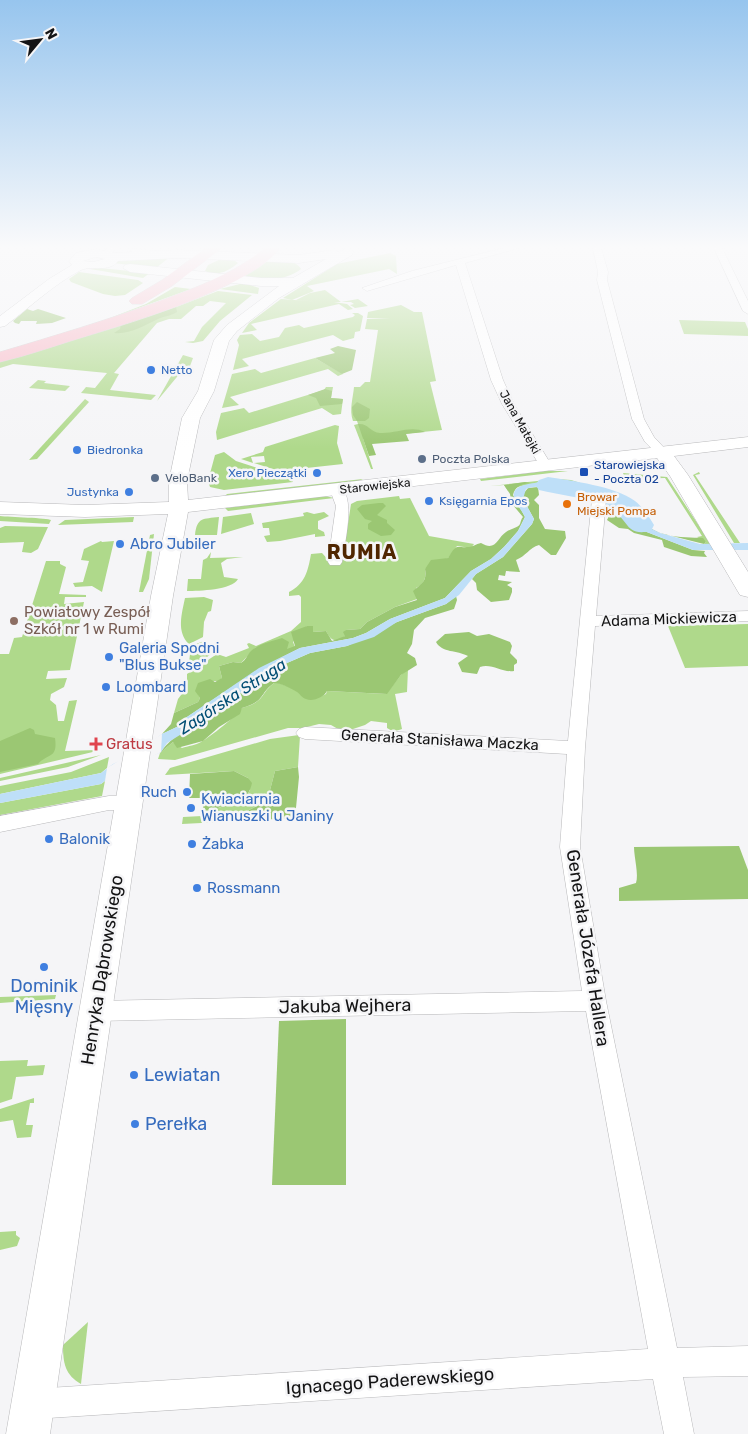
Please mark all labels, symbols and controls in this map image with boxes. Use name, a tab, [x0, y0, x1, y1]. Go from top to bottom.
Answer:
north arrow	[15, 15, 65, 65]
text: N	[41, 25, 61, 42]
place label: Netto	[161, 363, 192, 377]
marker: Netto	[145, 364, 157, 376]
street label: Jana Matejki	[497, 388, 543, 456]
place label: Biedronka	[87, 443, 143, 457]
marker: Biedronka	[71, 444, 83, 456]
place label: Poczta Polska	[432, 452, 510, 466]
marker: Poczta Polska	[416, 453, 428, 465]
place label: Starowiejska - Poczta 02	[594, 458, 665, 486]
place label: Xero Pieczątki	[228, 466, 307, 480]
marker: Starowiejska - Poczta 02	[578, 466, 590, 478]
marker: Xero Pieczątki	[311, 467, 323, 479]
place label: VeloBank	[165, 471, 218, 485]
marker: VeloBank	[149, 472, 161, 484]
street label: Starowiejska	[339, 475, 411, 497]
place label: Justynka	[67, 485, 119, 499]
marker: Justynka	[123, 486, 135, 498]
place label: Browar Miejski Pompa	[577, 490, 656, 518]
place label: Księgarnia Epos	[439, 494, 527, 508]
marker: Księgarnia Epos	[423, 495, 435, 507]
marker: Browar Miejski Pompa	[561, 498, 573, 510]
place label: Abro Jubiler	[130, 535, 216, 553]
marker: Abro Jubiler	[114, 538, 126, 550]
district label: RUMIA	[327, 540, 397, 564]
place label: Powiatowy Zespół Szkół nr 1 w Rumi	[24, 603, 150, 638]
street label: Adama Mickiewicza	[601, 608, 737, 630]
marker: Powiatowy Zespół Szkół nr 1 w Rumi	[8, 615, 20, 627]
place label: Galeria Spodni "Blus Bukse"	[119, 639, 219, 674]
marker: Galeria Spodni "Blus Bukse"	[103, 651, 115, 663]
water label: Zagórska Struga	[174, 655, 290, 739]
place label: Loombard	[116, 678, 187, 696]
marker: Loombard	[100, 681, 112, 693]
street label: Generała Stanisława Maczka	[341, 726, 539, 754]
place label: Gratus	[106, 735, 153, 753]
marker: Gratus	[90, 738, 102, 750]
place label: Ruch	[141, 783, 177, 801]
marker: Ruch	[181, 786, 193, 798]
place label: Kwiaciarnia Wianuszki u Janiny	[201, 790, 334, 825]
marker: Kwiaciarnia Wianuszki u Janiny	[185, 802, 197, 814]
place label: Balonik	[59, 830, 110, 848]
marker: Balonik	[43, 833, 55, 845]
place label: Żabka	[202, 835, 244, 853]
marker: Żabka	[186, 838, 198, 850]
street label: Generała Józefa Hallera	[562, 848, 614, 1048]
street label: Henryka Dąbrowskiego	[76, 873, 128, 1067]
place label: Rossmann	[207, 879, 280, 897]
marker: Rossmann	[191, 882, 203, 894]
marker: Dominik Mięsny	[38, 961, 50, 973]
place label: Dominik Mięsny	[10, 975, 79, 1018]
street label: Jakuba Wejhera	[279, 994, 411, 1018]
place label: Lewiatan	[144, 1064, 220, 1086]
marker: Lewiatan	[128, 1069, 140, 1081]
place label: Perełka	[145, 1113, 207, 1135]
marker: Perełka	[129, 1118, 141, 1130]
street label: Ignacego Paderewskiego	[285, 1363, 495, 1399]

